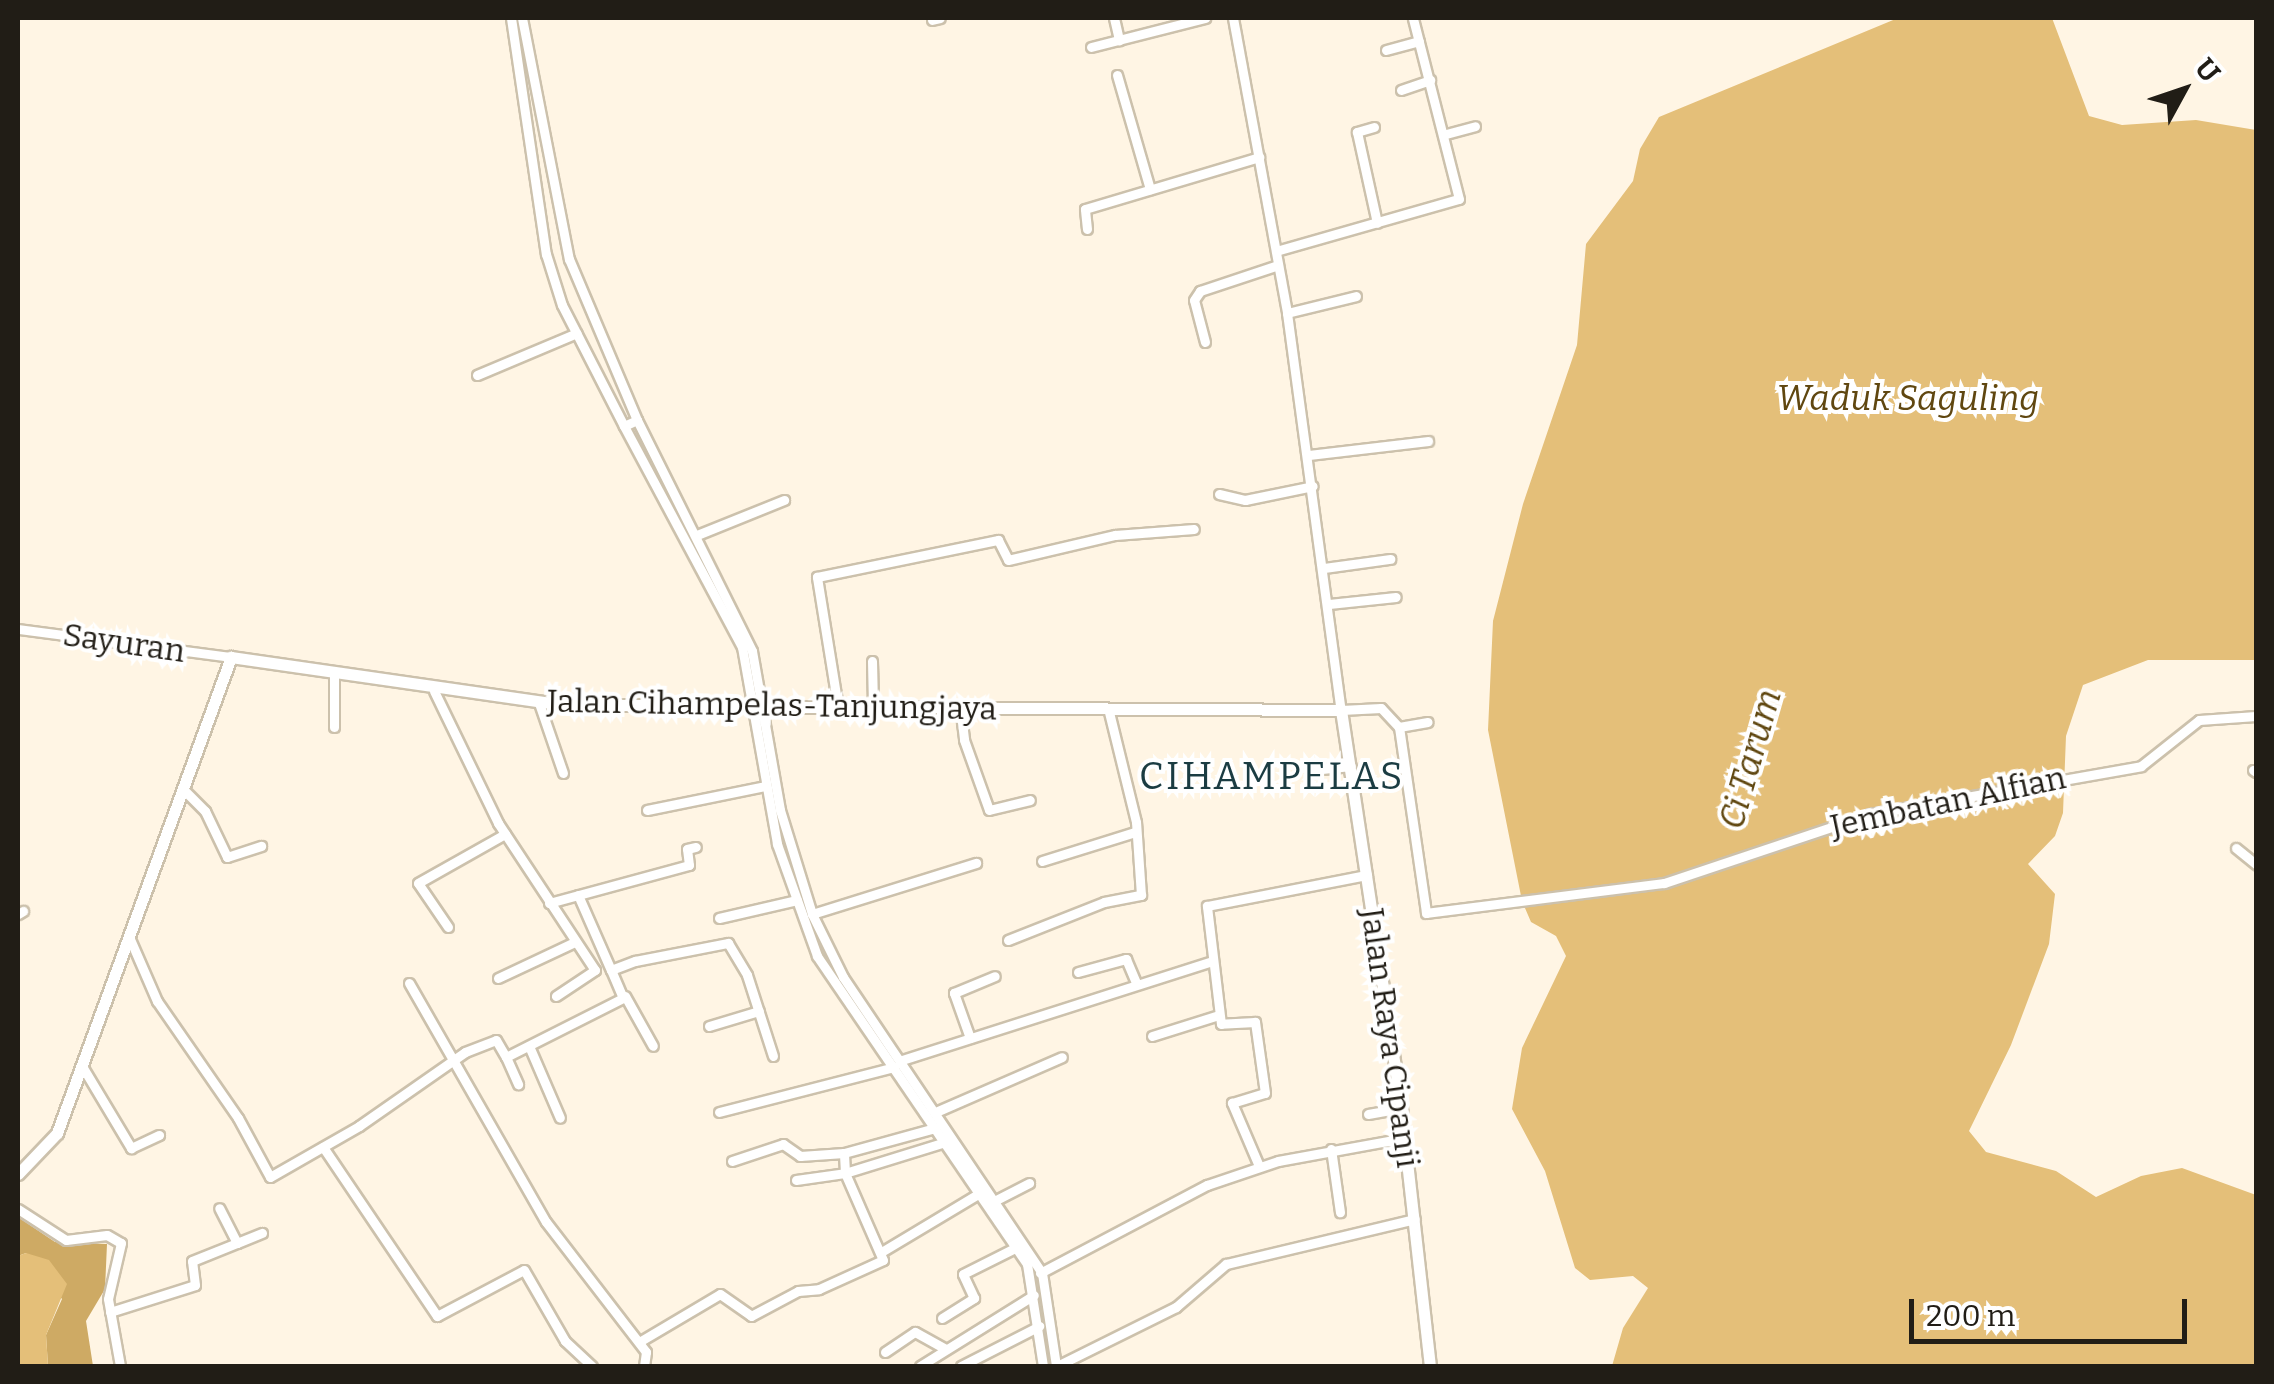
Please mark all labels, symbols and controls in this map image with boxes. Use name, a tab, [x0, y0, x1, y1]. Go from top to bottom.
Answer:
north arrow	[2134, 40, 2234, 140]
text: U	[2188, 52, 2227, 89]
water label: Waduk Saguling	[1777, 377, 2039, 419]
street label: Sayuran	[61, 615, 187, 671]
street label: Jalan Cihampelas-Tanjungjaya	[547, 682, 997, 728]
water label: Ci Tarum	[1710, 684, 1790, 834]
district label: CIHAMPELAS	[1139, 754, 1405, 800]
street label: Jembatan Alfian	[1827, 758, 2069, 846]
street label: Jalan Raya Cipanji	[1353, 906, 1427, 1170]
scale bar	[1914, 1279, 2192, 1341]
text: 200 m	[1926, 1298, 2015, 1334]

